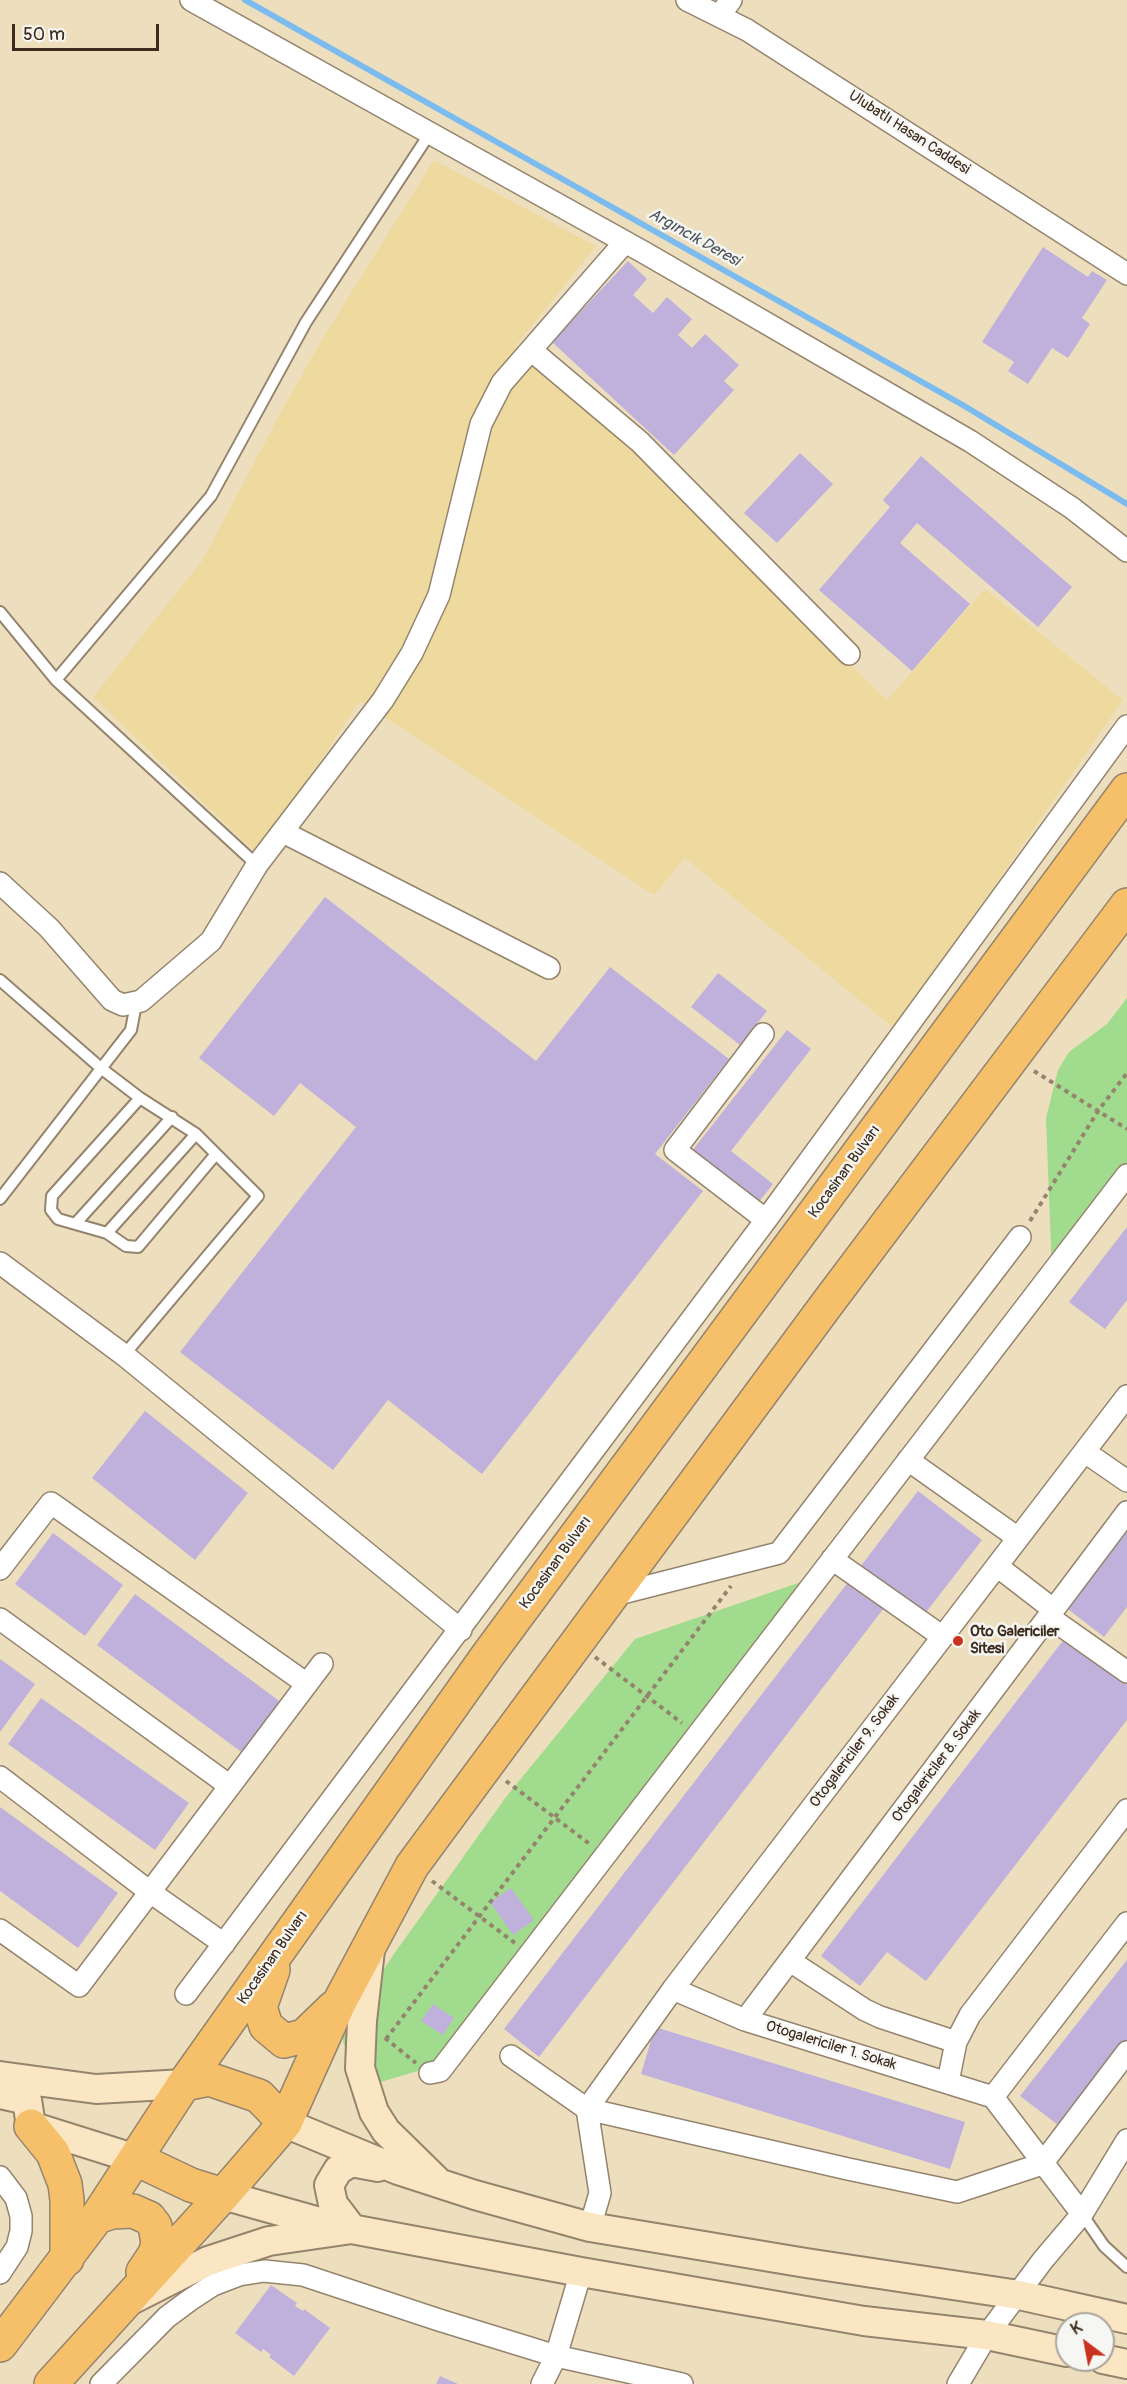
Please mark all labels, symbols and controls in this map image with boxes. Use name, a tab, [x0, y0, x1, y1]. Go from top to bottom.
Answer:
scale bar	[15, 12, 162, 50]
text: 50 m	[23, 23, 65, 46]
street label: Ulubatlı Hasan Caddesi	[845, 87, 973, 179]
water label: Argıncık Deresi	[645, 205, 743, 271]
street label: Kocasinan Bulvarı	[805, 1122, 885, 1222]
street label: Kocasinan Bulvarı	[516, 1513, 596, 1613]
place label: Oto Galericiler Sitesi	[970, 1623, 1059, 1658]
marker: Oto Galericiler Sitesi	[951, 1634, 965, 1648]
street label: Otogalericiler 9. Sokak	[806, 1691, 904, 1811]
street label: Otogalericiler 8. Sokak	[888, 1706, 986, 1826]
street label: Kocasinan Bulvarı	[234, 1908, 312, 2008]
street label: Otogalericiler 1. Sokak	[763, 2018, 899, 2074]
north arrow	[1055, 2312, 1115, 2372]
text: K	[1067, 2317, 1086, 2339]

